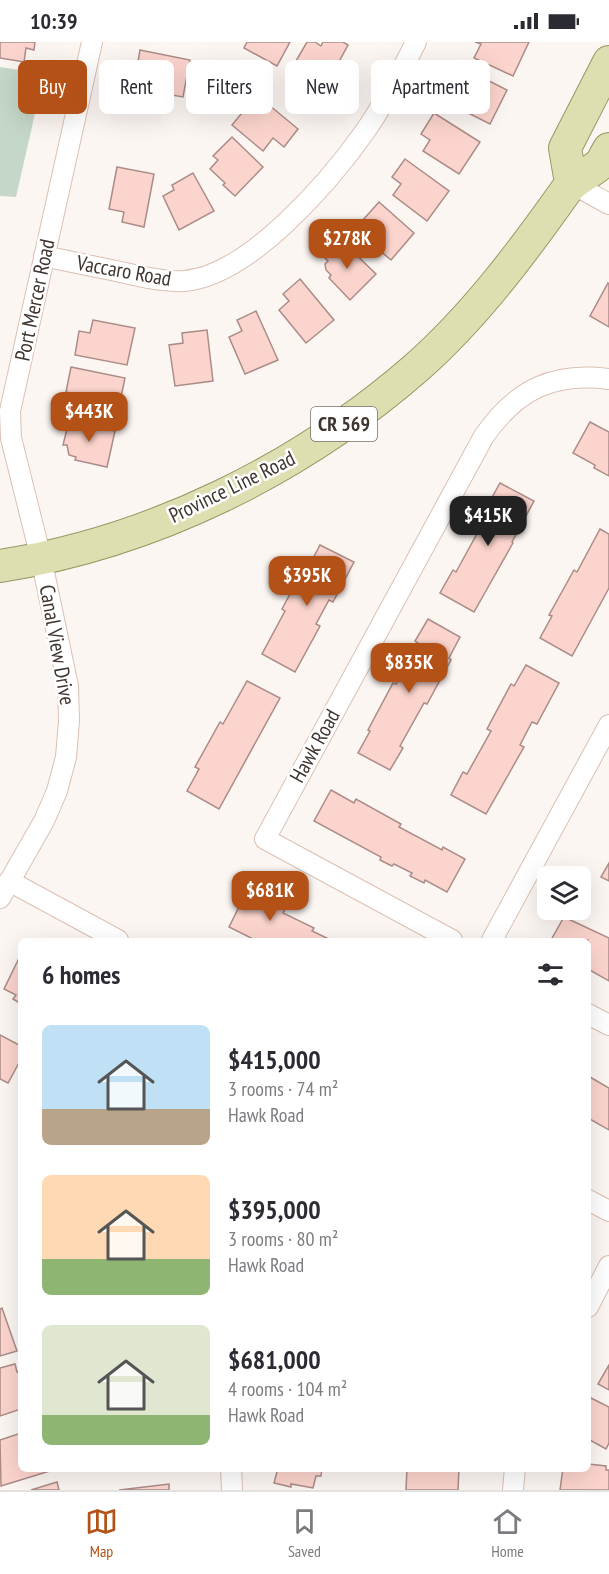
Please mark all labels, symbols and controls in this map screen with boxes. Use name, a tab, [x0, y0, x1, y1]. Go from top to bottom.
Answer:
text: 10:39	[30, 7, 78, 35]
chip: Buy	[18, 60, 87, 114]
chip: Rent	[99, 60, 174, 114]
chip: Filters	[186, 60, 273, 114]
chip: New	[285, 60, 359, 114]
chip: Apartment	[371, 60, 490, 114]
pin: $278K	[305, 219, 389, 270]
text: $278K	[323, 225, 371, 251]
street label: Port Mercer Road	[8, 236, 61, 363]
street label: Vaccaro Road	[74, 249, 173, 292]
pin: $443K	[47, 392, 131, 443]
text: $443K	[65, 398, 113, 424]
road number: CR 569	[311, 407, 377, 441]
street label: Province Line Road	[164, 444, 299, 529]
pin: $415K	[446, 496, 530, 547]
text: $415K	[464, 502, 512, 528]
pin: $395K	[265, 556, 349, 607]
text: $395K	[283, 562, 331, 588]
street label: Canal View Drive	[34, 583, 81, 707]
pin: $835K	[367, 643, 451, 694]
text: $835K	[385, 649, 433, 675]
street label: Hawk Road	[283, 704, 346, 787]
map controls	[537, 866, 591, 920]
button: layers	[537, 866, 591, 920]
pin: $681K	[228, 871, 312, 922]
text: $681K	[246, 877, 294, 903]
text: 6 homes	[42, 958, 120, 991]
icon: filters	[534, 958, 567, 991]
text: $415,000	[228, 1043, 321, 1076]
icon: home	[90, 1049, 162, 1121]
text: 3 rooms · 74 m²	[228, 1076, 338, 1102]
text: Hawk Road	[228, 1102, 304, 1128]
text: $395,000	[228, 1193, 321, 1226]
icon: home	[90, 1199, 162, 1271]
text: 3 rooms · 80 m²	[228, 1226, 338, 1252]
text: Hawk Road	[228, 1252, 304, 1278]
text: $681,000	[228, 1343, 321, 1376]
icon: home	[90, 1349, 162, 1421]
text: 4 rooms · 104 m²	[228, 1376, 347, 1402]
text: Hawk Road	[228, 1402, 304, 1428]
tab: Map	[85, 1505, 118, 1561]
tab: Saved	[288, 1505, 321, 1561]
tab: Home	[491, 1505, 524, 1561]

